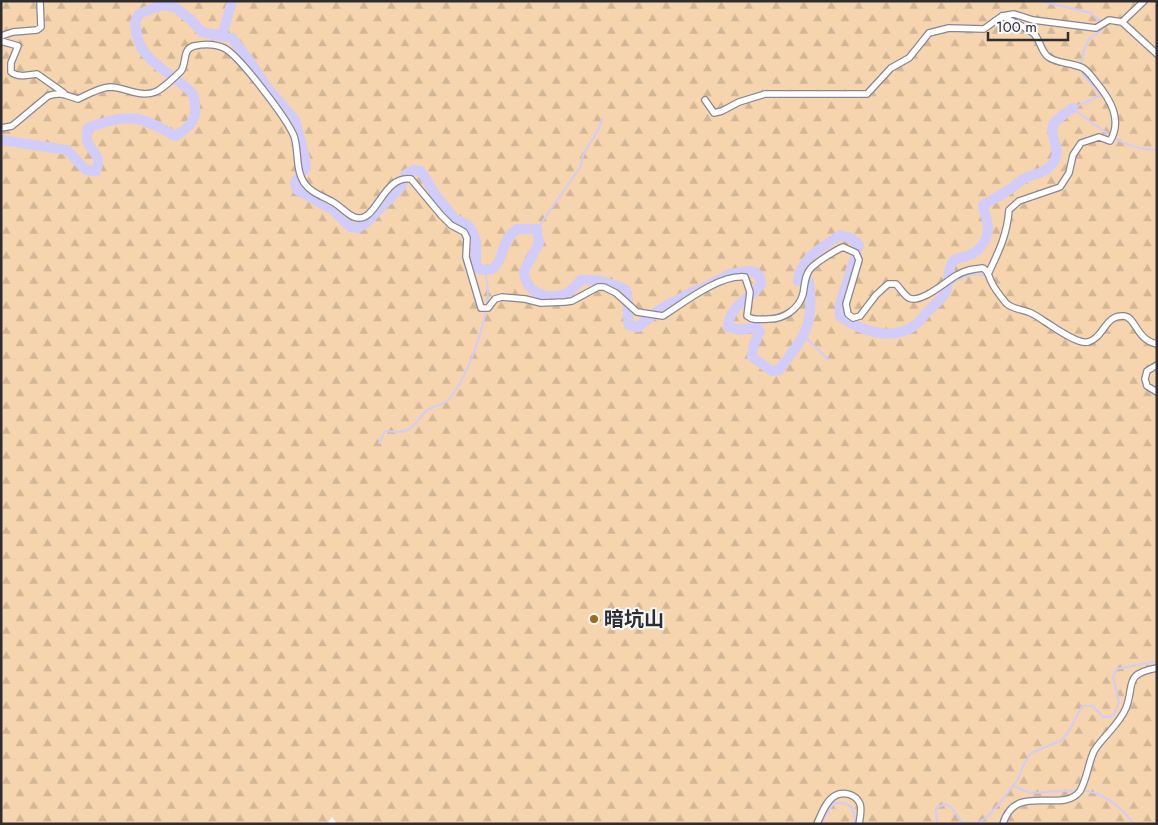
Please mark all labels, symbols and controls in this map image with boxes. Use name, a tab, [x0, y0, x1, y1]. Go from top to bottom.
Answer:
scale bar	[988, 10, 1068, 42]
text: 100 m	[996, 16, 1037, 38]
place label: 暗坑山	[604, 605, 664, 634]
marker: 暗坑山	[588, 613, 600, 625]

